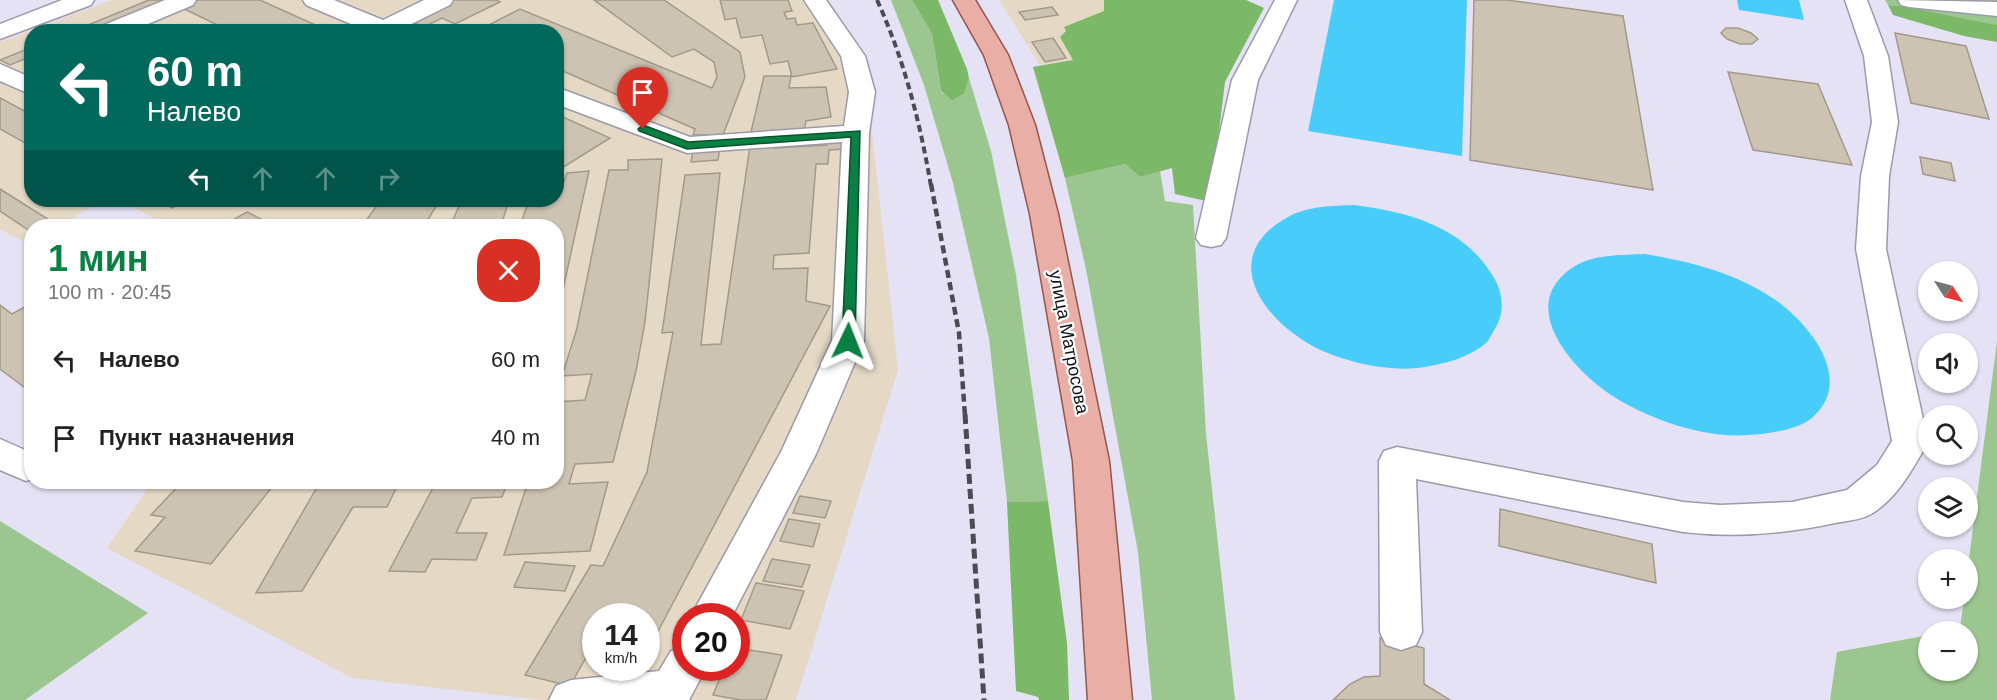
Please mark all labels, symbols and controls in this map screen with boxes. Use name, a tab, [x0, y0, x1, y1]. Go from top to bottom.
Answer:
icon: left	[48, 48, 126, 126]
text: 60 m	[147, 48, 243, 95]
pin	[617, 67, 668, 129]
icon: arrive	[626, 76, 659, 109]
text: Налево	[147, 97, 241, 127]
icon: left	[183, 162, 216, 195]
icon: ahead	[246, 162, 279, 195]
icon: ahead	[309, 162, 342, 195]
icon: right	[372, 162, 405, 195]
text: 1 мин	[48, 238, 149, 279]
button: close	[477, 239, 540, 302]
north arrow	[1918, 261, 1978, 321]
map controls	[1918, 261, 1978, 681]
street label: улица Матросова	[1045, 268, 1093, 417]
text: 100 m · 20:45	[48, 281, 171, 303]
position arrow	[816, 309, 880, 373]
button: sound	[1918, 333, 1978, 393]
icon: left	[48, 344, 81, 377]
text: Налево	[99, 347, 180, 372]
text: 60 m	[491, 347, 540, 372]
button: search	[1918, 405, 1978, 465]
icon: arrive	[48, 422, 81, 455]
text: Пункт назначения	[99, 425, 295, 450]
text: 40 m	[491, 425, 540, 450]
button: layers	[1918, 477, 1978, 537]
button: +	[1918, 549, 1978, 609]
speed limit sign: 20	[672, 603, 750, 681]
text: 14	[604, 618, 638, 651]
button: −	[1918, 621, 1978, 681]
text: km/h	[605, 649, 637, 666]

